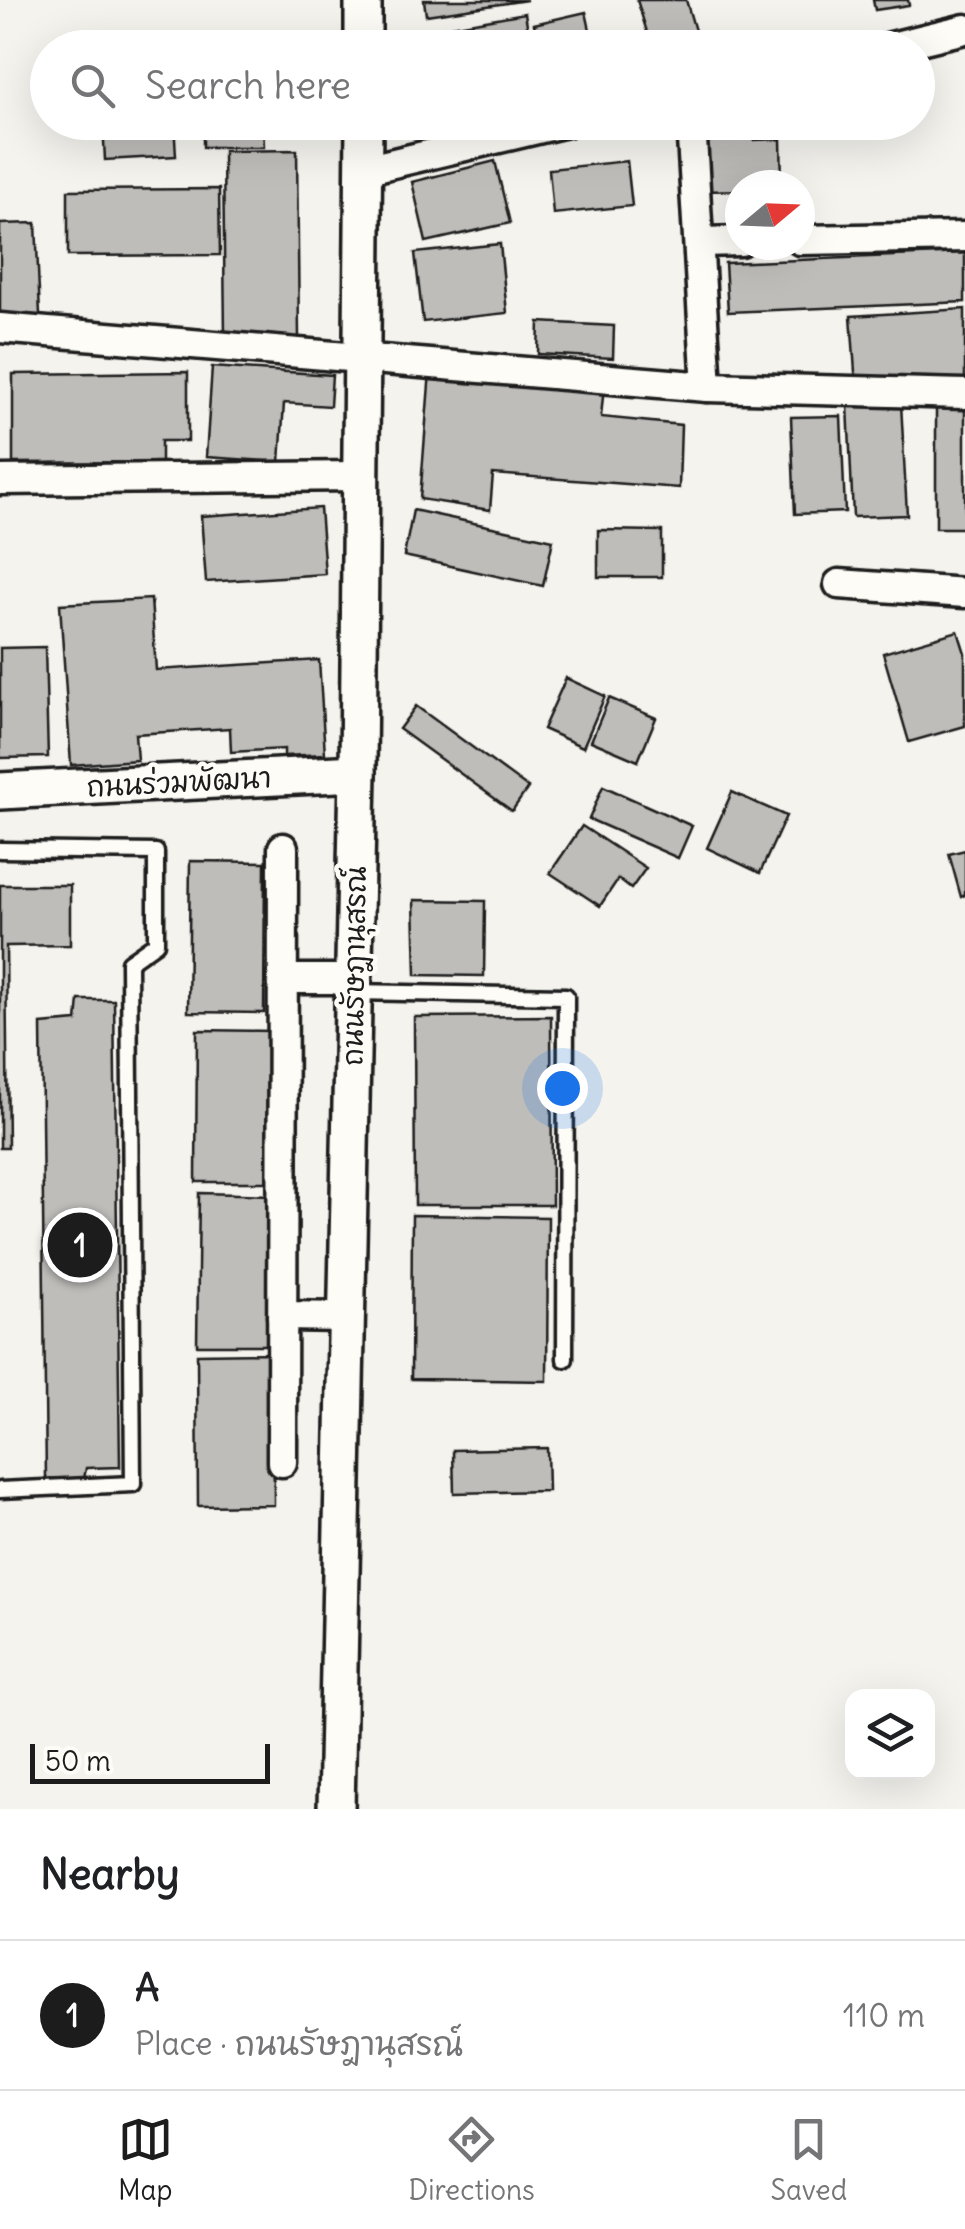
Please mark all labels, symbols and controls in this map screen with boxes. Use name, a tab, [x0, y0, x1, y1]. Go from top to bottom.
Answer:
search box	[30, 30, 935, 140]
icon: search	[65, 58, 120, 113]
text: Search here	[145, 62, 351, 109]
north arrow	[725, 170, 815, 260]
street label: ถนนร่วมพัฒนา	[86, 759, 272, 805]
street label: ถนนรัษฎานุสรณ์	[333, 865, 377, 1066]
your location	[537, 1063, 588, 1114]
pin: 1	[48, 1208, 112, 1282]
map controls	[845, 1689, 935, 1779]
button: layers	[845, 1689, 935, 1779]
scale bar	[30, 1739, 270, 1784]
text: 50 m	[45, 1743, 111, 1779]
text: Nearby	[40, 1848, 179, 1900]
text: A	[135, 1964, 159, 2011]
text: 1	[66, 1995, 79, 2036]
text: 110 m	[843, 1995, 925, 2036]
text: Place · ถนนรัษฎานุสรณ์	[135, 2023, 463, 2064]
tab: Map	[118, 2112, 173, 2208]
tab: Directions	[408, 2112, 535, 2208]
tab: Saved	[770, 2112, 847, 2208]

